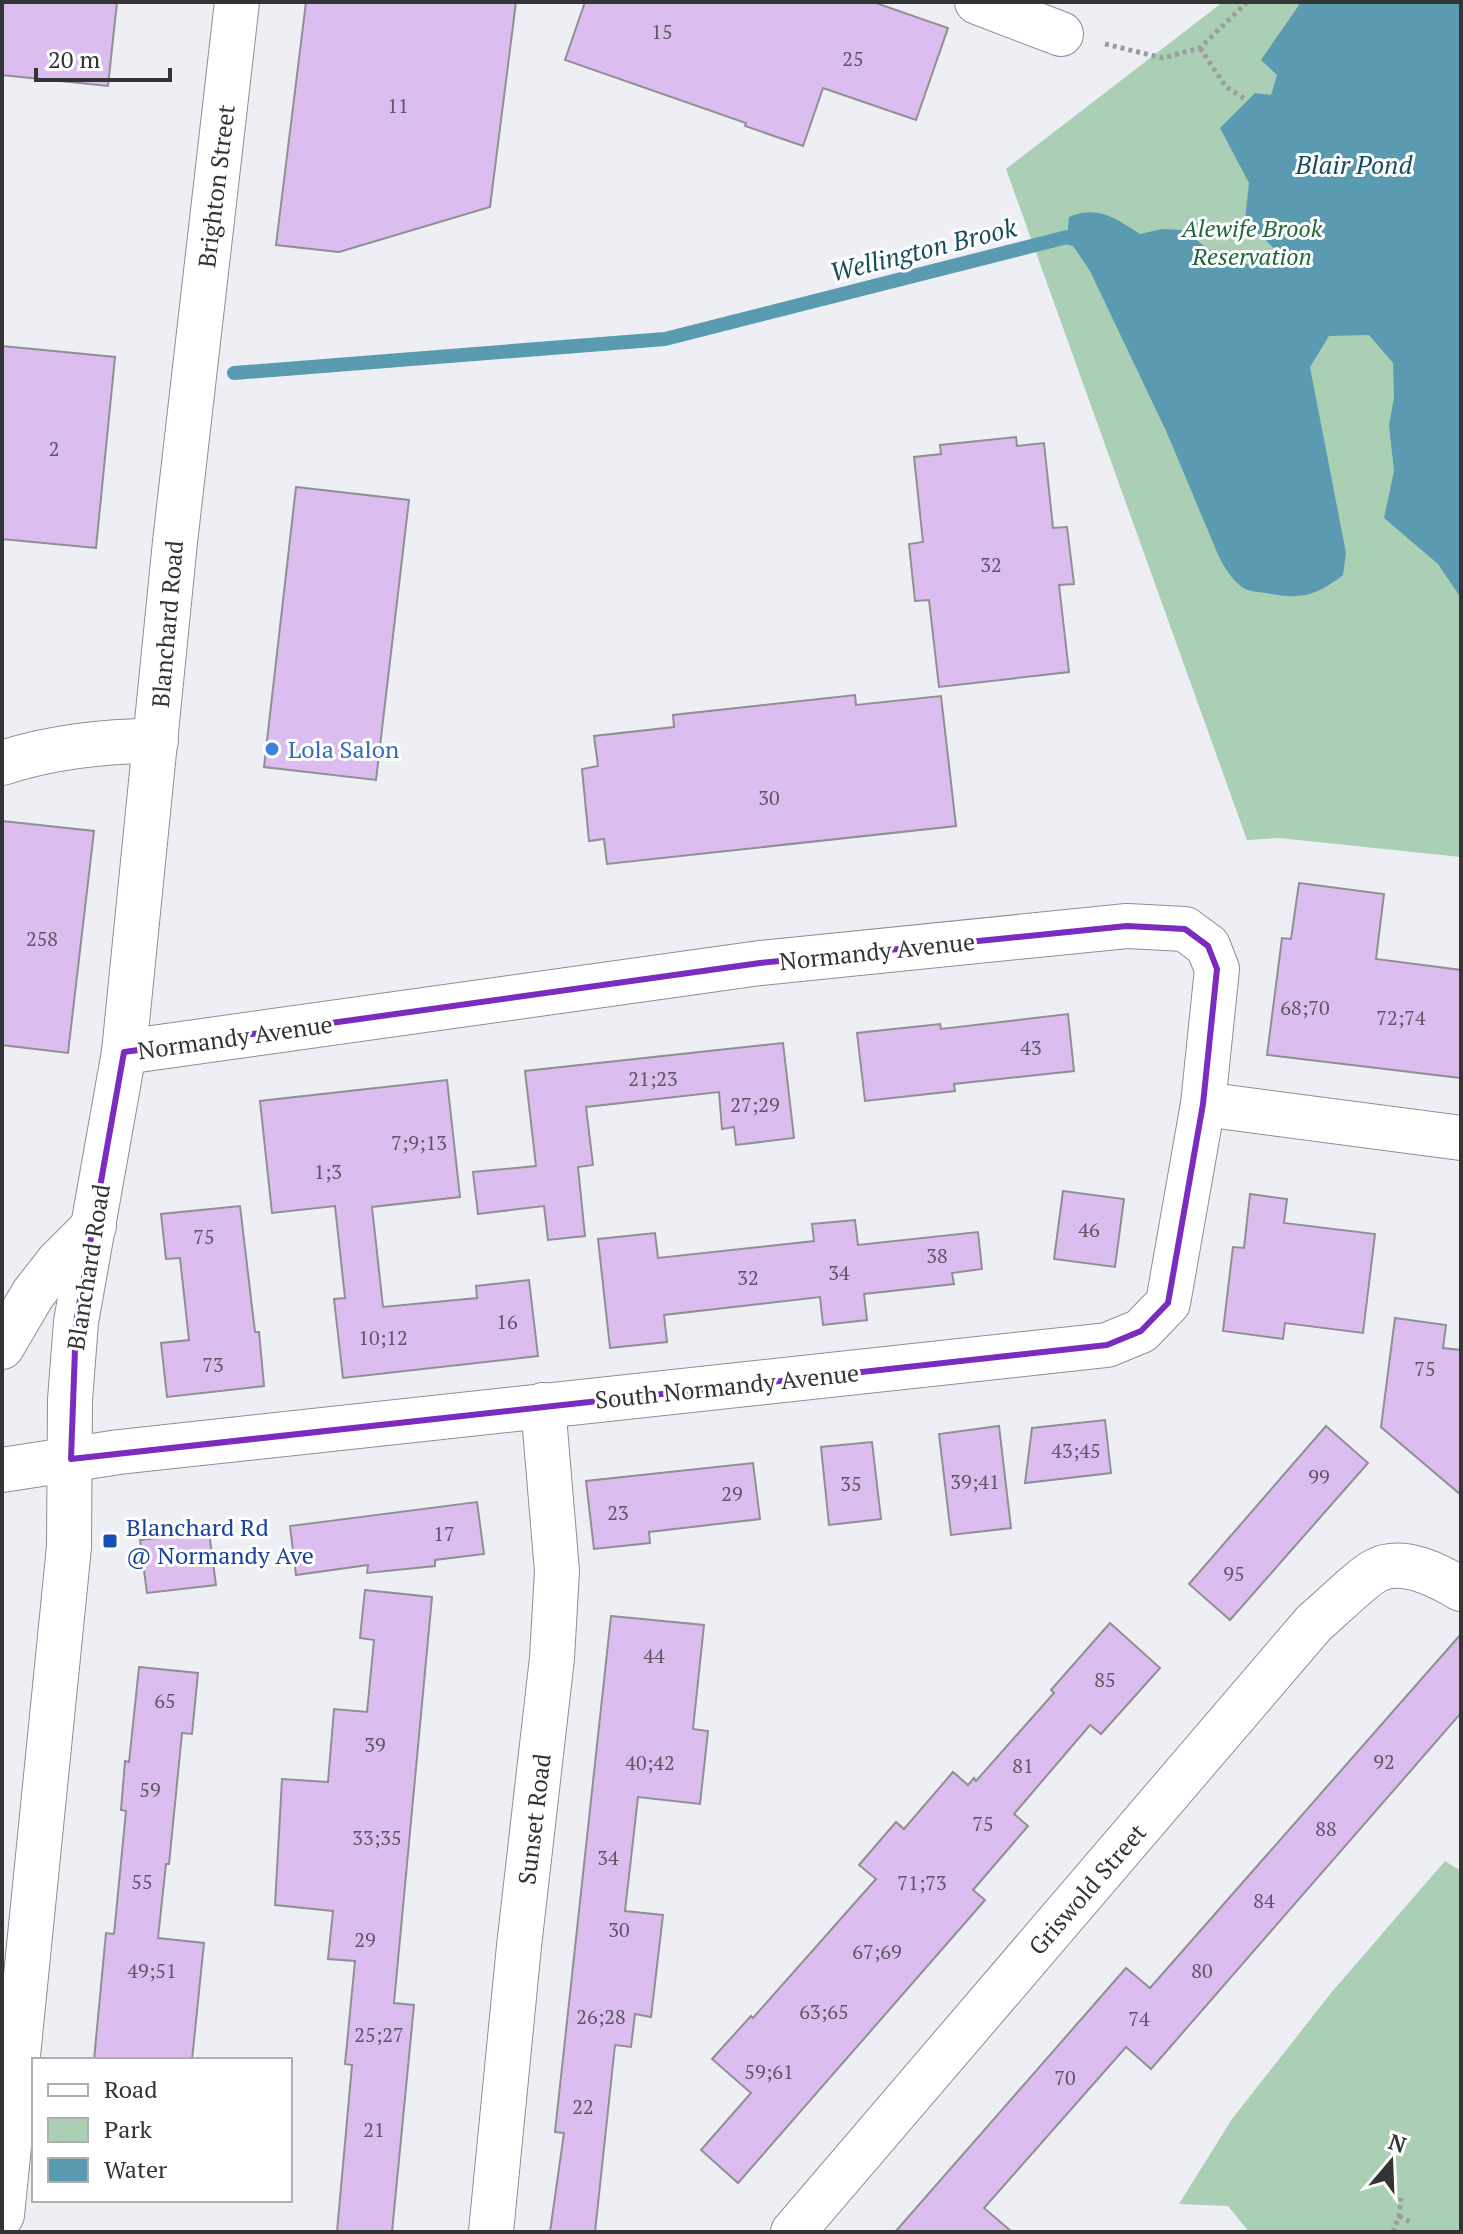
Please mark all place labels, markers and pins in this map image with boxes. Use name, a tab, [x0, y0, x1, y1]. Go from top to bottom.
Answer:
place label: Lola Salon	[288, 733, 399, 765]
marker: Lola Salon	[263, 740, 281, 758]
place label: Blanchard Rd @ Normandy Ave	[126, 1511, 314, 1571]
marker: Blanchard Rd @ Normandy Ave	[101, 1532, 119, 1550]

